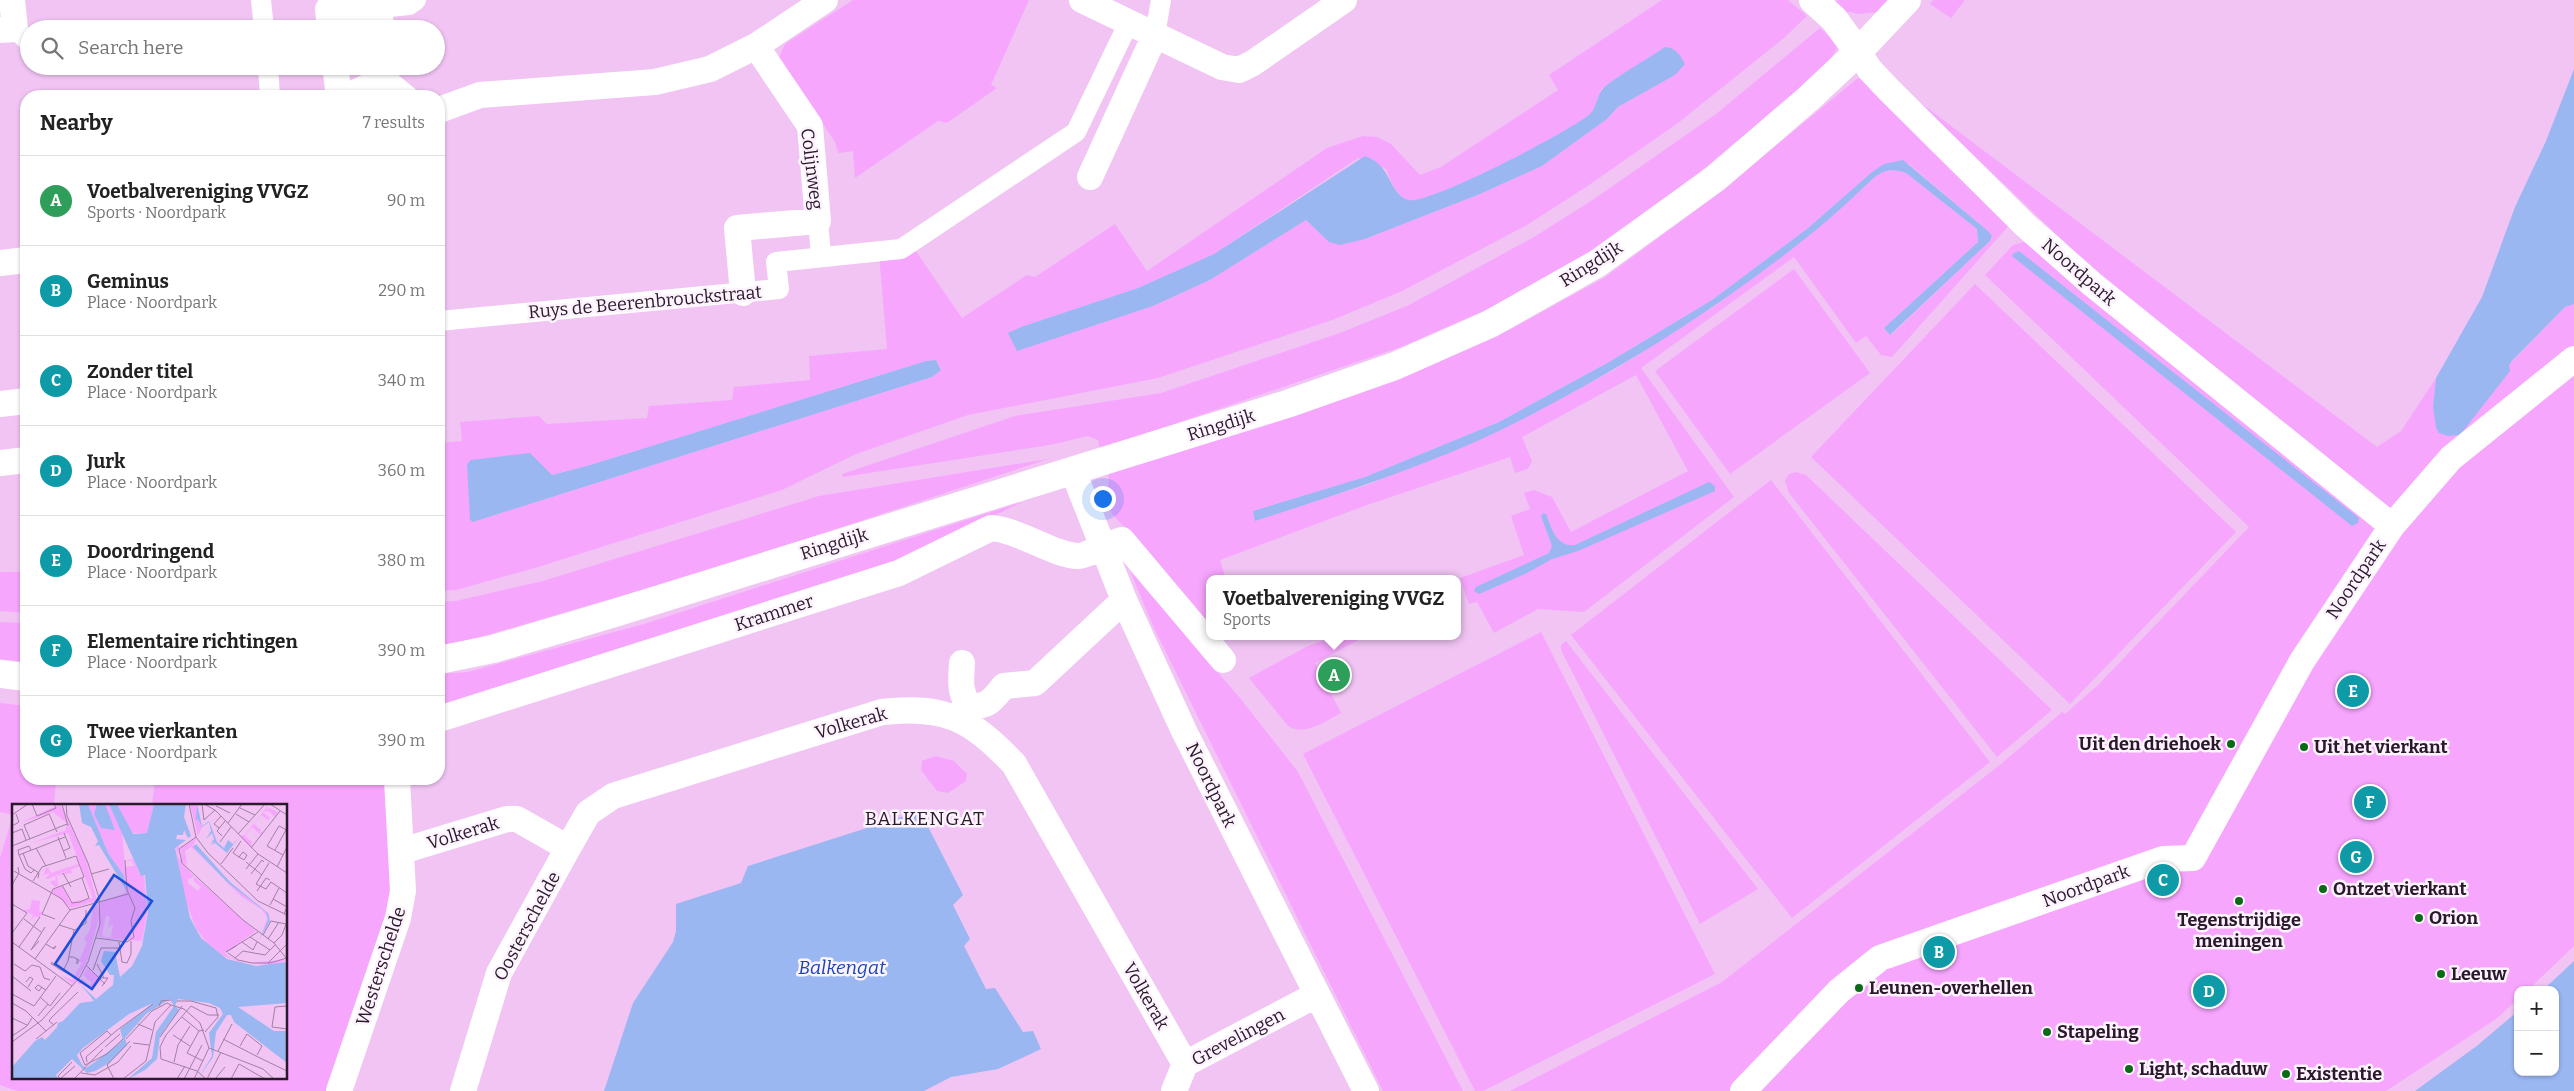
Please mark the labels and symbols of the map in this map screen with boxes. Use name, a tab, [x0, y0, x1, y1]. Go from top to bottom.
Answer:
street label: Colijnweg	[796, 127, 828, 211]
street label: Noordpark	[2037, 234, 2121, 311]
street label: Ringdijk	[1556, 236, 1627, 292]
street label: Ruys de Beerenbrouckstraat	[527, 281, 763, 323]
street label: Ringdijk	[1185, 404, 1258, 446]
your location	[1090, 486, 1116, 512]
street label: Ringdijk	[798, 523, 871, 565]
street label: Noordpark	[2321, 534, 2391, 623]
street label: Krammer	[732, 590, 816, 636]
pin: A	[1318, 656, 1350, 694]
pin: E	[2337, 672, 2369, 710]
street label: Volkerak	[813, 702, 890, 744]
place label: Uit den driehoek	[2079, 733, 2221, 755]
place label: Uit het vierkant	[2314, 736, 2448, 758]
marker: Uit den driehoek	[2225, 738, 2237, 750]
street label: Noordpark	[1181, 739, 1241, 832]
marker: Uit het vierkant	[2298, 741, 2310, 753]
pin: F	[2354, 783, 2386, 821]
inset map	[12, 804, 288, 1078]
district label: BALKENGAT	[865, 807, 985, 830]
street label: Volkerak	[425, 811, 502, 854]
pin: G	[2340, 838, 2372, 876]
street label: Noordpark	[2039, 860, 2133, 912]
pin: C	[2147, 861, 2179, 899]
street label: Oosterschelde	[489, 868, 565, 984]
place label: Ontzet vierkant	[2333, 878, 2467, 900]
marker: Ontzet vierkant	[2317, 883, 2329, 895]
marker: Tegenstrijdige meningen	[2233, 895, 2245, 907]
street label: Westerschelde	[351, 904, 411, 1028]
place label: Orion	[2429, 907, 2478, 929]
place label: Tegenstrijdige meningen	[2177, 909, 2301, 952]
marker: Orion	[2413, 912, 2425, 924]
pin: B	[1923, 933, 1955, 971]
water label: Balkengat	[798, 956, 886, 979]
street label: Volkerak	[1118, 959, 1174, 1034]
place label: Leeuw	[2451, 963, 2508, 985]
marker: Leeuw	[2435, 968, 2447, 980]
pin: D	[2193, 972, 2225, 1010]
place label: Leunen-overhellen	[1869, 977, 2033, 999]
marker: Leunen-overhellen	[1853, 982, 1865, 994]
street label: Grevelingen	[1188, 1003, 1289, 1071]
place label: Stapeling	[2057, 1021, 2139, 1043]
marker: Stapeling	[2041, 1026, 2053, 1038]
place label: Light, schaduw	[2139, 1058, 2268, 1080]
marker: Light, schaduw	[2123, 1063, 2135, 1075]
place label: Existentie	[2296, 1063, 2382, 1085]
marker: Existentie	[2280, 1068, 2292, 1080]

